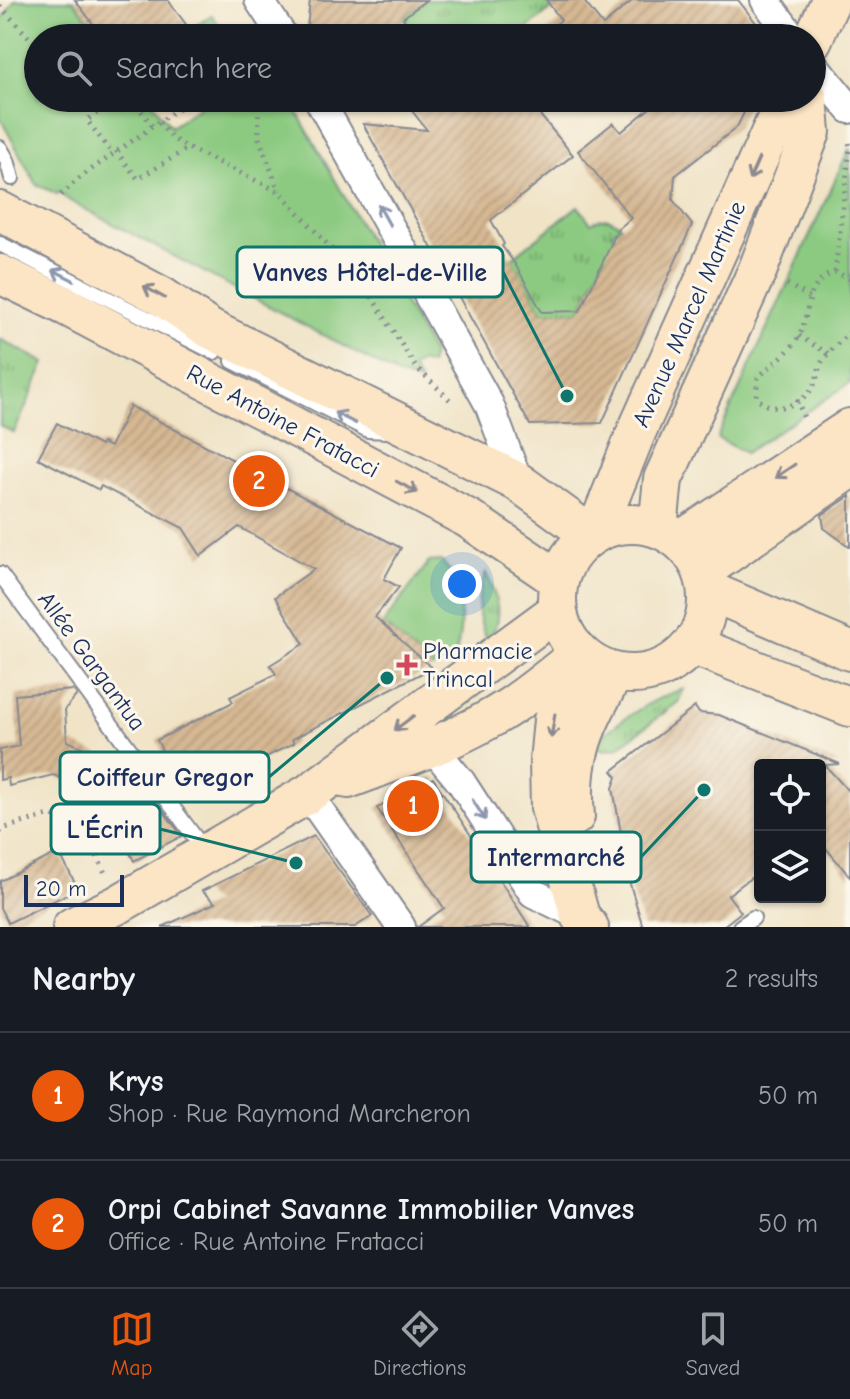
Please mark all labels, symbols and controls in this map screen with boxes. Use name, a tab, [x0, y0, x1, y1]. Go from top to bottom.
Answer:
search box	[24, 24, 826, 112]
icon: search	[52, 46, 96, 90]
text: Search here	[116, 51, 272, 86]
one-way arrow	[746, 157, 761, 181]
street label: Avenue Marcel Martinie	[627, 197, 751, 431]
one-way arrow	[375, 204, 391, 227]
callout: Vanves Hôtel-de-Ville	[237, 247, 503, 297]
text: Vanves Hôtel-de-Ville	[253, 258, 487, 288]
one-way arrow	[52, 267, 76, 282]
one-way arrow	[142, 284, 166, 299]
street label: Rue Antoine Fratacci	[182, 358, 384, 484]
one-way arrow	[333, 410, 357, 426]
pin: 2	[233, 451, 285, 511]
one-way arrow	[774, 463, 797, 479]
one-way arrow	[395, 479, 419, 495]
your location	[442, 564, 482, 604]
street label: Allée Gargantua	[32, 586, 152, 736]
place label: Pharmacie Trincal	[423, 637, 533, 693]
marker: Pharmacie Trincal	[398, 656, 416, 674]
one-way arrow	[545, 713, 560, 738]
one-way arrow	[394, 714, 415, 731]
callout: Coiffeur Gregor	[60, 752, 269, 802]
map controls	[754, 759, 826, 903]
button: locate	[754, 759, 826, 831]
text: Coiffeur Gregor	[77, 763, 254, 793]
pin: 1	[387, 776, 439, 836]
one-way arrow	[472, 798, 488, 821]
callout: L'Écrin	[51, 804, 160, 854]
text: L'Écrin	[66, 814, 144, 845]
button: layers	[754, 831, 826, 903]
callout: Intermarché	[471, 832, 641, 882]
text: Intermarché	[487, 843, 625, 873]
scale bar	[24, 871, 124, 907]
text: 20 m	[36, 876, 86, 902]
text: Nearby	[32, 959, 135, 999]
text: 2 results	[725, 964, 818, 994]
text: Krys	[108, 1064, 163, 1099]
text: 1	[53, 1081, 63, 1111]
text: 50 m	[758, 1081, 818, 1111]
text: Shop · Rue Raymond Marcheron	[108, 1099, 471, 1129]
text: Orpi Cabinet Savanne Immobilier Vanves	[108, 1192, 634, 1227]
text: 2	[52, 1209, 64, 1239]
text: 50 m	[758, 1209, 818, 1239]
text: Office · Rue Antoine Fratacci	[108, 1227, 424, 1257]
tab: Map	[110, 1307, 154, 1381]
tab: Directions	[373, 1307, 466, 1381]
tab: Saved	[685, 1307, 740, 1381]

